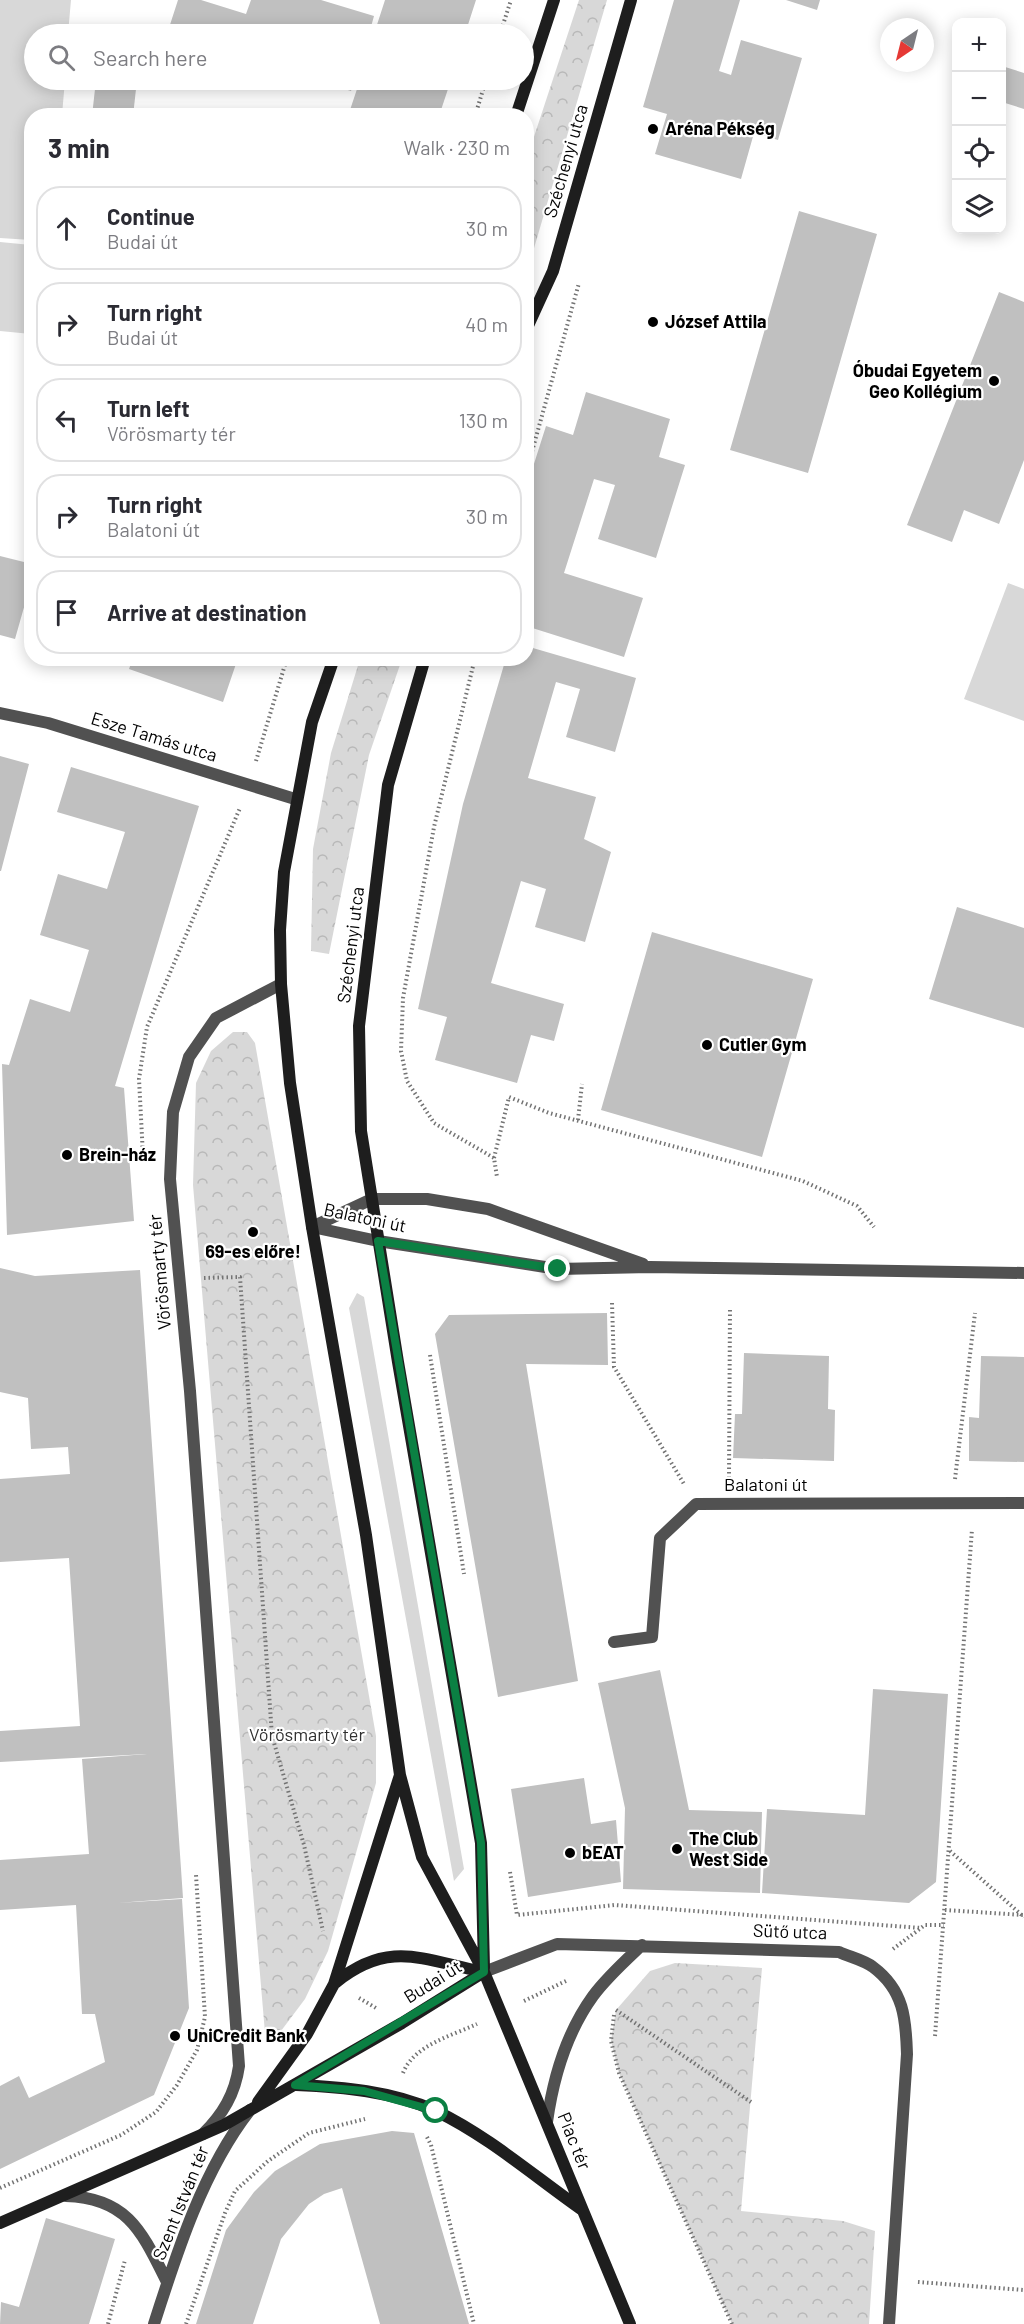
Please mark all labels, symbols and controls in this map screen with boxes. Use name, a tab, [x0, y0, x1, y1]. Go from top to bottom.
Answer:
north arrow	[880, 18, 934, 72]
map controls	[952, 18, 1006, 234]
button: +	[952, 18, 1006, 72]
search box	[24, 24, 534, 90]
icon: search	[45, 41, 78, 74]
text: Search here	[93, 44, 207, 70]
button: −	[952, 72, 1006, 126]
street label: Széchenyi utca	[538, 101, 592, 220]
place label: Aréna Pékség	[665, 117, 775, 139]
marker: Aréna Pékség	[646, 122, 660, 136]
button: locate	[952, 126, 1006, 180]
text: 3 min	[48, 132, 110, 163]
text: Walk · 230 m	[404, 135, 510, 159]
button: layers	[952, 180, 1006, 234]
text: Continue	[107, 203, 195, 229]
icon: ahead	[50, 212, 83, 245]
text: 30 m	[466, 216, 508, 240]
text: Budai út	[107, 229, 178, 253]
text: Turn right	[107, 299, 202, 325]
icon: right	[50, 308, 83, 341]
place label: József Attila	[665, 310, 767, 332]
text: 40 m	[465, 312, 508, 336]
marker: József Attila	[646, 315, 660, 329]
text: Budai út	[107, 325, 178, 349]
place label: Óbudai Egyetem Geo Kollégium	[853, 359, 982, 402]
marker: Óbudai Egyetem Geo Kollégium	[987, 374, 1001, 388]
text: Turn left	[107, 395, 190, 421]
icon: left	[50, 404, 83, 437]
text: 130 m	[459, 408, 508, 432]
text: Vörösmarty tér	[107, 421, 236, 445]
text: Turn right	[107, 491, 202, 517]
icon: right	[50, 500, 83, 533]
text: 30 m	[466, 504, 508, 528]
text: Balatoni út	[107, 517, 200, 541]
icon: arrive	[50, 596, 83, 629]
text: Arrive at destination	[107, 599, 306, 625]
street label: Esze Tamás utca	[89, 706, 220, 766]
street label: Széchenyi utca	[332, 885, 368, 1004]
place label: Cutler Gym	[719, 1033, 806, 1055]
marker: Cutler Gym	[700, 1038, 714, 1052]
place label: Brein-ház	[79, 1143, 156, 1165]
marker: Brein-ház	[60, 1148, 74, 1162]
street label: Balatoni út	[322, 1198, 409, 1237]
street label: Vörösmarty tér	[143, 1213, 175, 1331]
marker: 69-es előre!	[246, 1225, 260, 1239]
place label: 69-es előre!	[205, 1240, 301, 1262]
route end	[544, 1255, 570, 1281]
street label: Balatoni út	[724, 1473, 808, 1495]
park label: Vörösmarty tér	[249, 1723, 365, 1745]
place label: The Club West Side	[689, 1827, 768, 1870]
place label: bEAT	[582, 1841, 624, 1863]
marker: The Club West Side	[670, 1842, 684, 1856]
marker: bEAT	[563, 1846, 577, 1860]
street label: Sütő utca	[753, 1919, 828, 1943]
street label: Budai út	[399, 1955, 466, 2007]
place label: UniCredit Bank	[187, 2024, 306, 2046]
marker: UniCredit Bank	[168, 2029, 182, 2043]
route start	[422, 2097, 448, 2123]
street label: Piac tér	[554, 2109, 596, 2173]
street label: Szent István tér	[147, 2142, 213, 2263]

